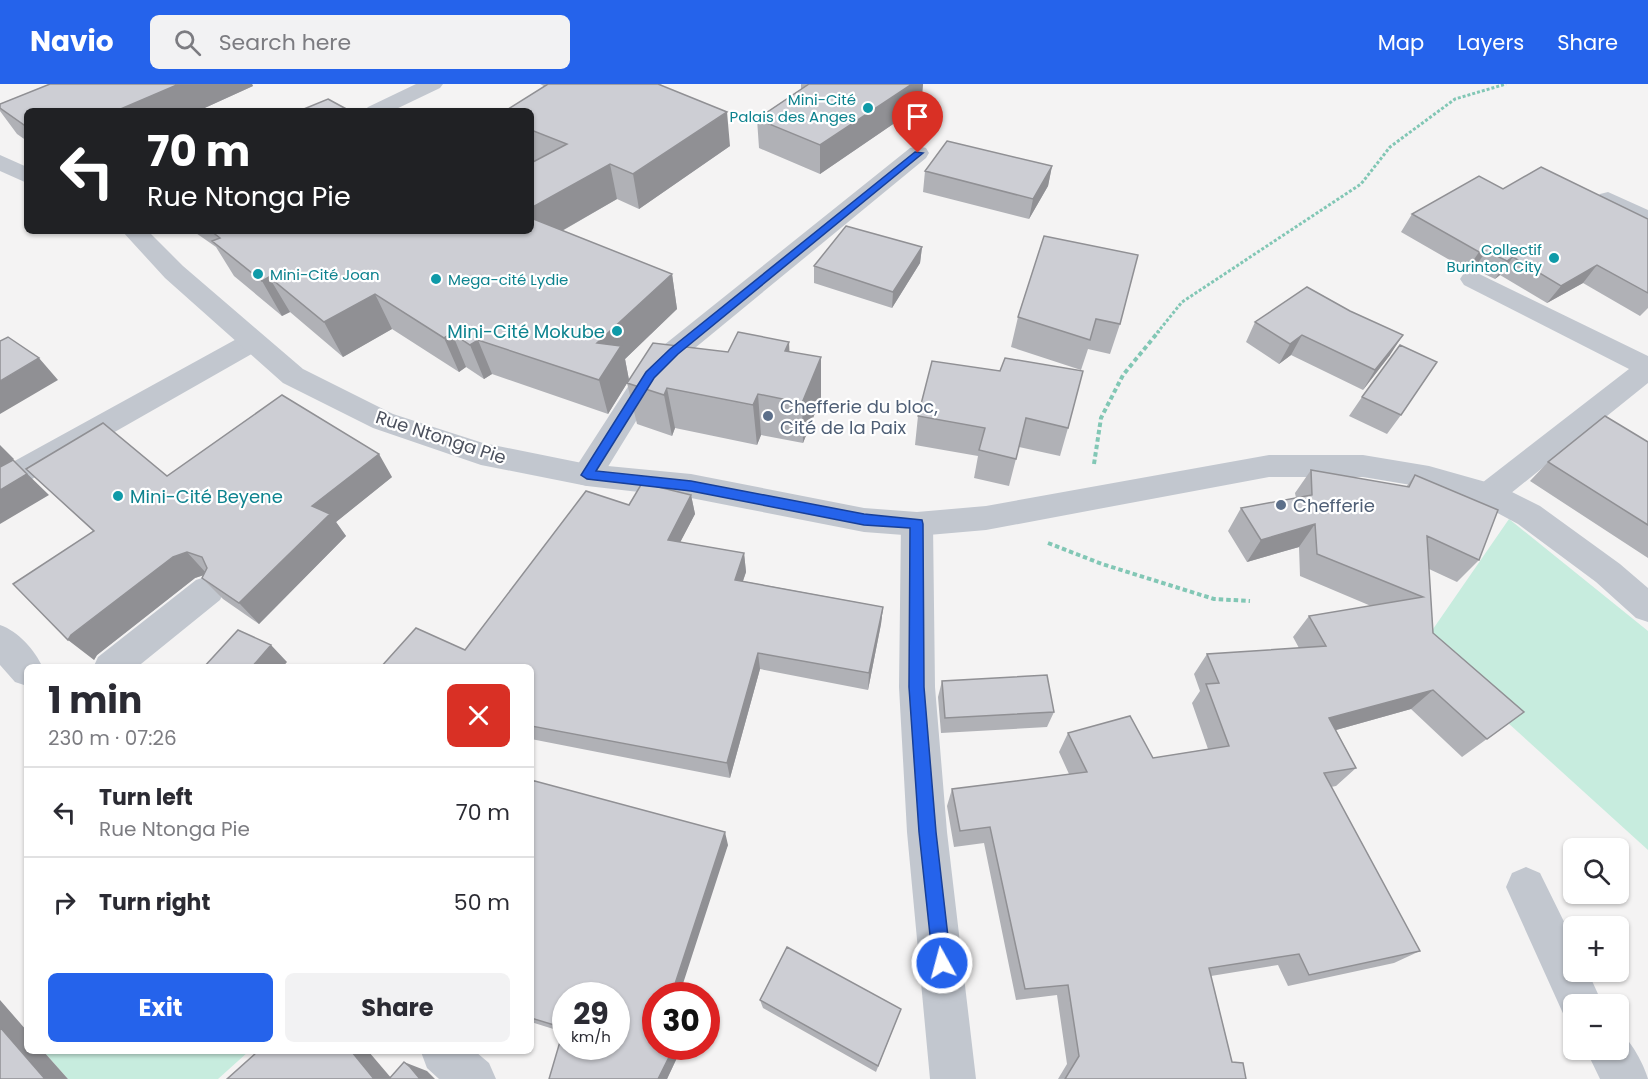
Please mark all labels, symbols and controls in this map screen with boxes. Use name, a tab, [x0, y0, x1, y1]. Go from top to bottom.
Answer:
search box	[150, 15, 570, 69]
text: Navio	[30, 22, 114, 61]
icon: search	[171, 26, 204, 59]
text: Search here	[219, 27, 351, 58]
text: Map	[1378, 28, 1424, 57]
text: Layers	[1457, 28, 1524, 57]
text: Share	[1557, 28, 1618, 57]
place label: Mini-Cité Palais des Anges	[730, 89, 856, 127]
pin	[892, 91, 943, 153]
icon: arrive	[901, 100, 934, 133]
marker: Mini-Cité Palais des Anges	[861, 101, 875, 115]
text: 70 m	[147, 122, 250, 181]
icon: left	[48, 132, 126, 210]
text: Rue Ntonga Pie	[147, 178, 351, 215]
place label: Collectif Burinton City	[1446, 239, 1543, 277]
marker: Collectif Burinton City	[1547, 251, 1561, 265]
place label: Mini-Cité Joan	[270, 264, 380, 285]
marker: Mini-Cité Joan	[251, 267, 265, 281]
place label: Mega-cité Lydie	[448, 269, 568, 290]
marker: Mega-cité Lydie	[429, 272, 443, 286]
place label: Mini-Cité Mokube	[447, 319, 605, 344]
marker: Mini-Cité Mokube	[610, 324, 624, 338]
place label: Chefferie du bloc, Cité de la Paix	[780, 394, 938, 440]
street label: Rue Ntonga Pie	[373, 404, 509, 470]
marker: Chefferie du bloc, Cité de la Paix	[761, 409, 775, 423]
place label: Mini-Cité Beyene	[130, 484, 283, 509]
marker: Mini-Cité Beyene	[111, 489, 125, 503]
place label: Chefferie	[1293, 493, 1375, 518]
marker: Chefferie	[1274, 498, 1288, 512]
text: 1 min	[48, 675, 142, 726]
button: close	[447, 684, 510, 747]
text: 230 m · 07:26	[48, 724, 177, 752]
text: Turn left	[99, 782, 193, 813]
icon: left	[48, 796, 81, 829]
text: 70 m	[456, 797, 510, 828]
text: Rue Ntonga Pie	[99, 815, 250, 843]
map controls	[1563, 838, 1629, 1060]
button: search	[1563, 838, 1629, 904]
icon: right	[48, 886, 81, 919]
text: Turn right	[99, 887, 210, 918]
text: 50 m	[454, 887, 510, 918]
button: +	[1563, 916, 1629, 982]
position arrow	[910, 931, 974, 995]
button: Exit	[48, 973, 273, 1042]
button: Share	[285, 973, 510, 1042]
speed limit sign: 30	[642, 982, 720, 1060]
text: 29	[573, 992, 609, 1035]
button: −	[1563, 994, 1629, 1060]
text: km/h	[571, 1026, 611, 1047]

